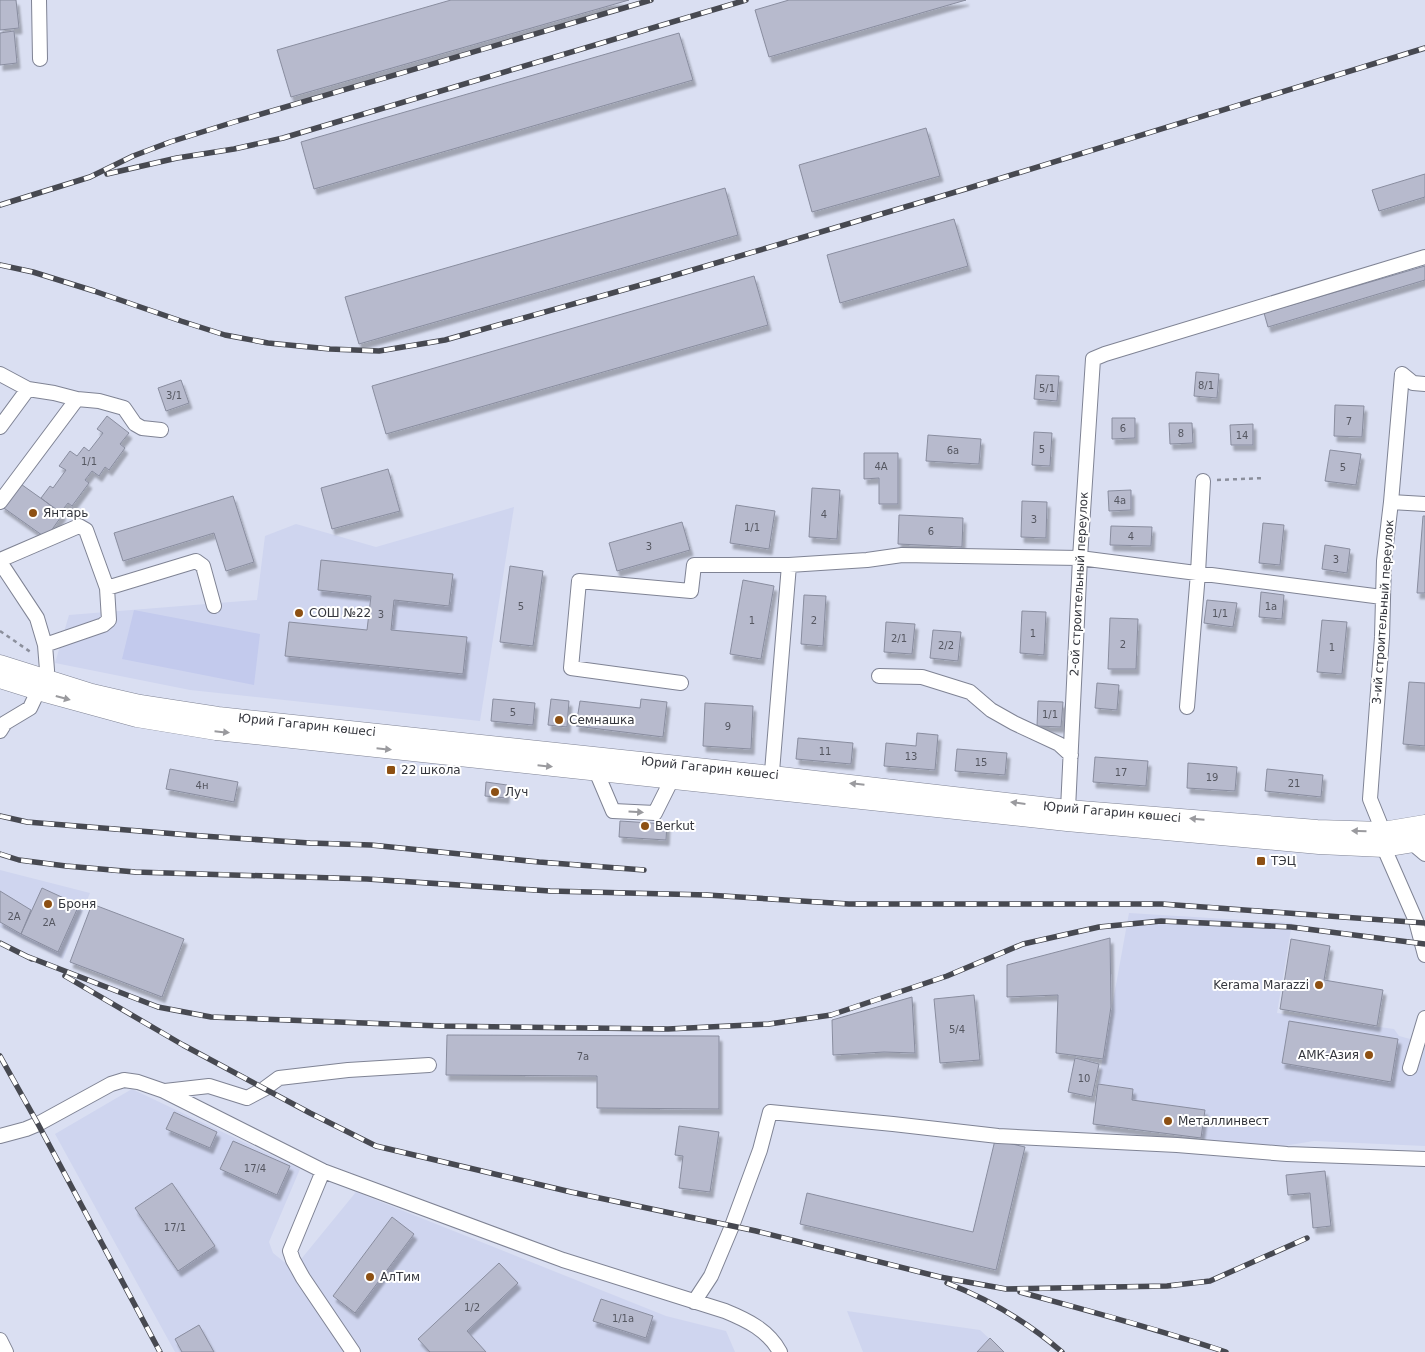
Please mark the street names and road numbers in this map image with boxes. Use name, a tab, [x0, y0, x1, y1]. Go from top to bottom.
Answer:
street label: 2-ой строительный переулок	[1067, 491, 1091, 677]
street label: 3-ий строительный переулок	[1370, 519, 1396, 705]
street label: Юрий Гагарин көшесі	[238, 711, 376, 739]
street label: Юрий Гагарин көшесі	[641, 754, 779, 782]
street label: Юрий Гагарин көшесі	[1043, 799, 1181, 825]

